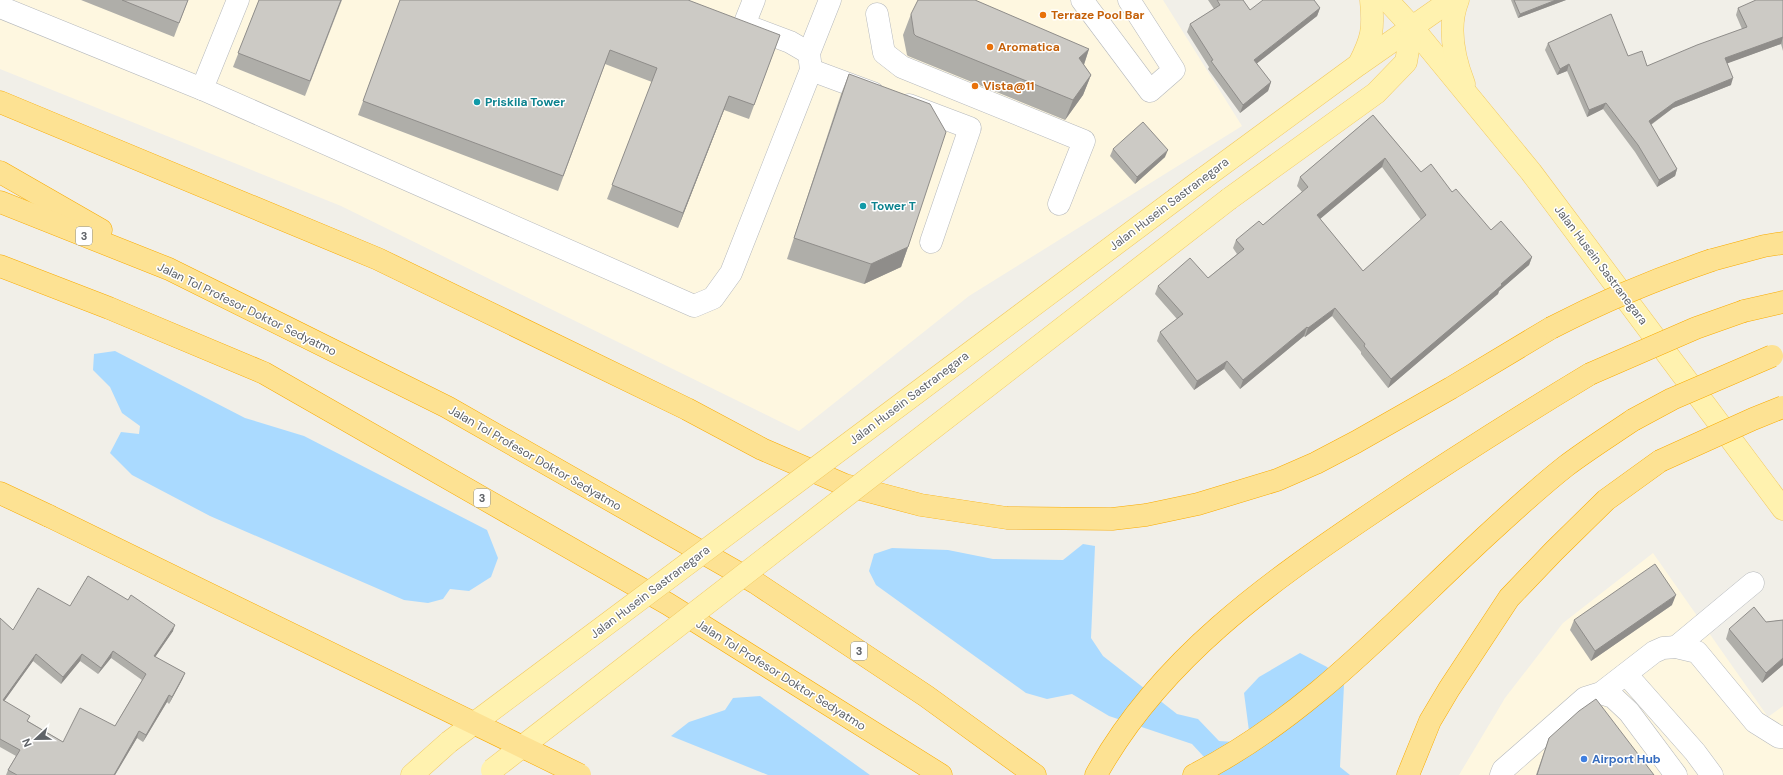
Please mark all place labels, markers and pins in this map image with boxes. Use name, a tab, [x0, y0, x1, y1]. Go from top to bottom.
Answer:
place label: Terraze Pool Bar	[1051, 7, 1145, 23]
marker: Terraze Pool Bar	[1038, 10, 1048, 20]
place label: Aromatica	[998, 39, 1060, 55]
marker: Aromatica	[985, 42, 995, 52]
place label: Vista@11	[983, 78, 1034, 94]
marker: Vista@11	[970, 81, 980, 91]
place label: Priskila Tower	[485, 94, 565, 110]
marker: Priskila Tower	[472, 97, 482, 107]
place label: Tower T	[871, 198, 916, 214]
marker: Tower T	[858, 201, 868, 211]
place label: Airport Hub	[1592, 751, 1661, 767]
marker: Airport Hub	[1579, 754, 1589, 764]

